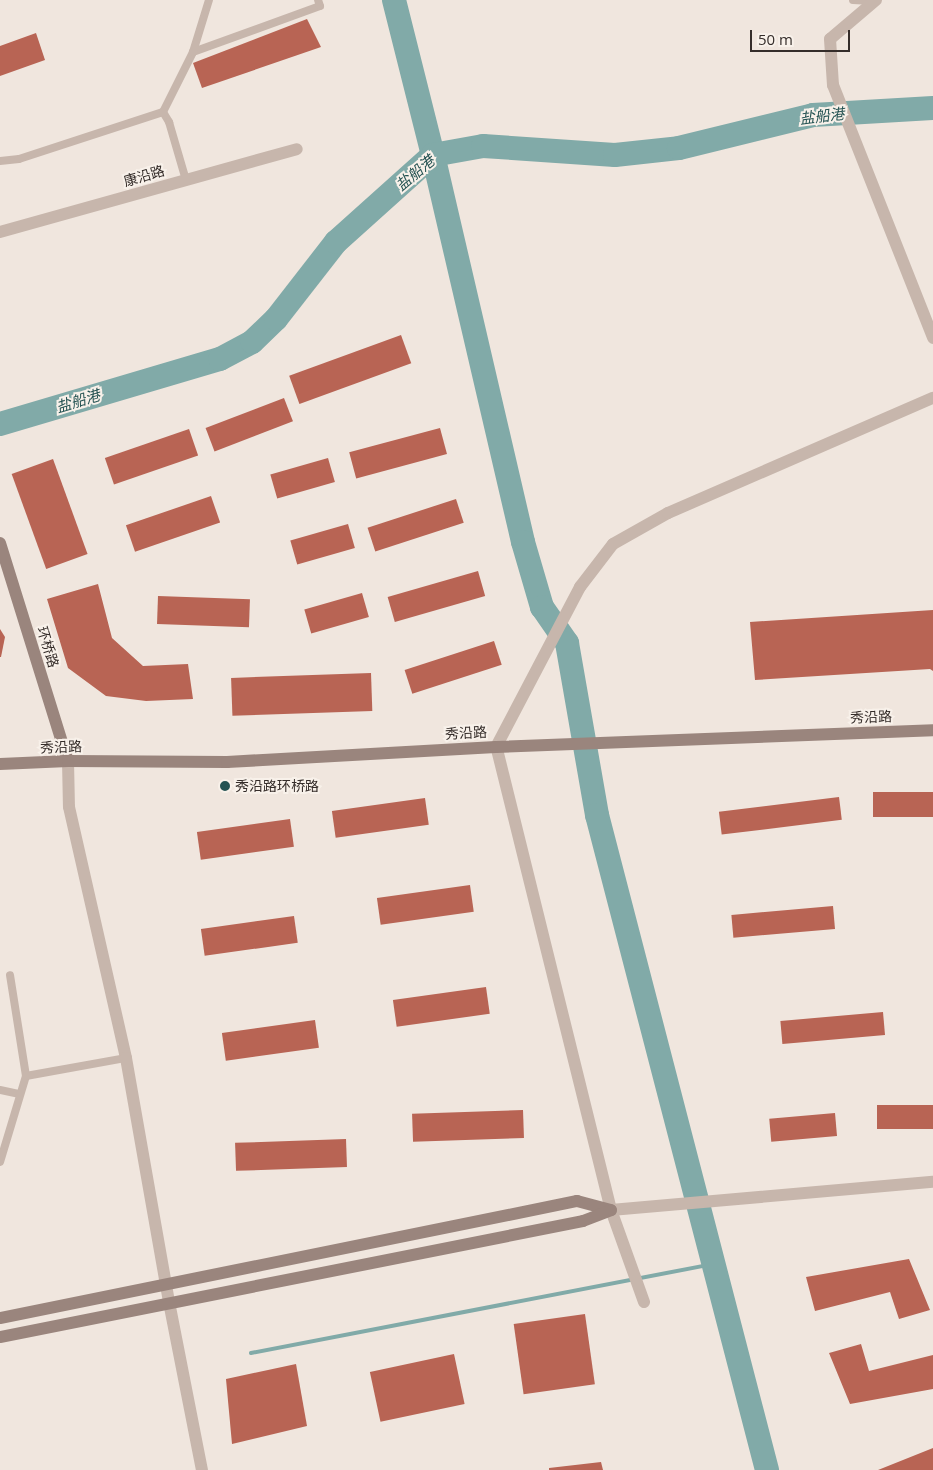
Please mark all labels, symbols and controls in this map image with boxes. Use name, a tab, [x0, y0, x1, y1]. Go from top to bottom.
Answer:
scale bar	[753, 20, 853, 52]
text: 50 m	[758, 29, 793, 49]
water label: 盐船港	[799, 104, 845, 128]
water label: 盐船港	[392, 152, 438, 194]
street label: 康沿路	[121, 162, 167, 190]
water label: 盐船港	[54, 386, 102, 416]
street label: 环桥路	[34, 624, 62, 670]
street label: 秀沿路	[850, 708, 892, 726]
street label: 秀沿路	[445, 724, 487, 742]
street label: 秀沿路	[40, 738, 82, 756]
place label: 秀沿路环桥路	[235, 778, 319, 794]
marker: 秀沿路环桥路	[219, 780, 231, 792]

